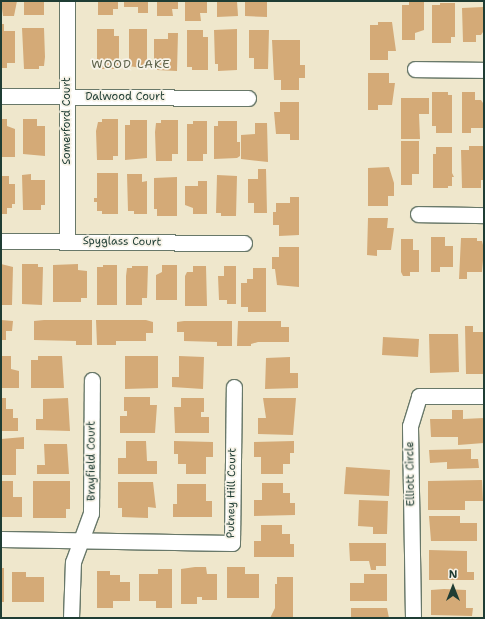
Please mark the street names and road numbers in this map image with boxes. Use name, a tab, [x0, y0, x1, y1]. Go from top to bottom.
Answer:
street label: Somerford Court	[60, 77, 74, 165]
street label: Dalwood Court	[85, 90, 165, 104]
street label: Spyglass Court	[83, 235, 161, 249]
street label: Brayfield Court	[85, 421, 99, 501]
street label: Elliott Circle	[404, 441, 418, 507]
street label: Putney Hill Court	[225, 448, 239, 538]

